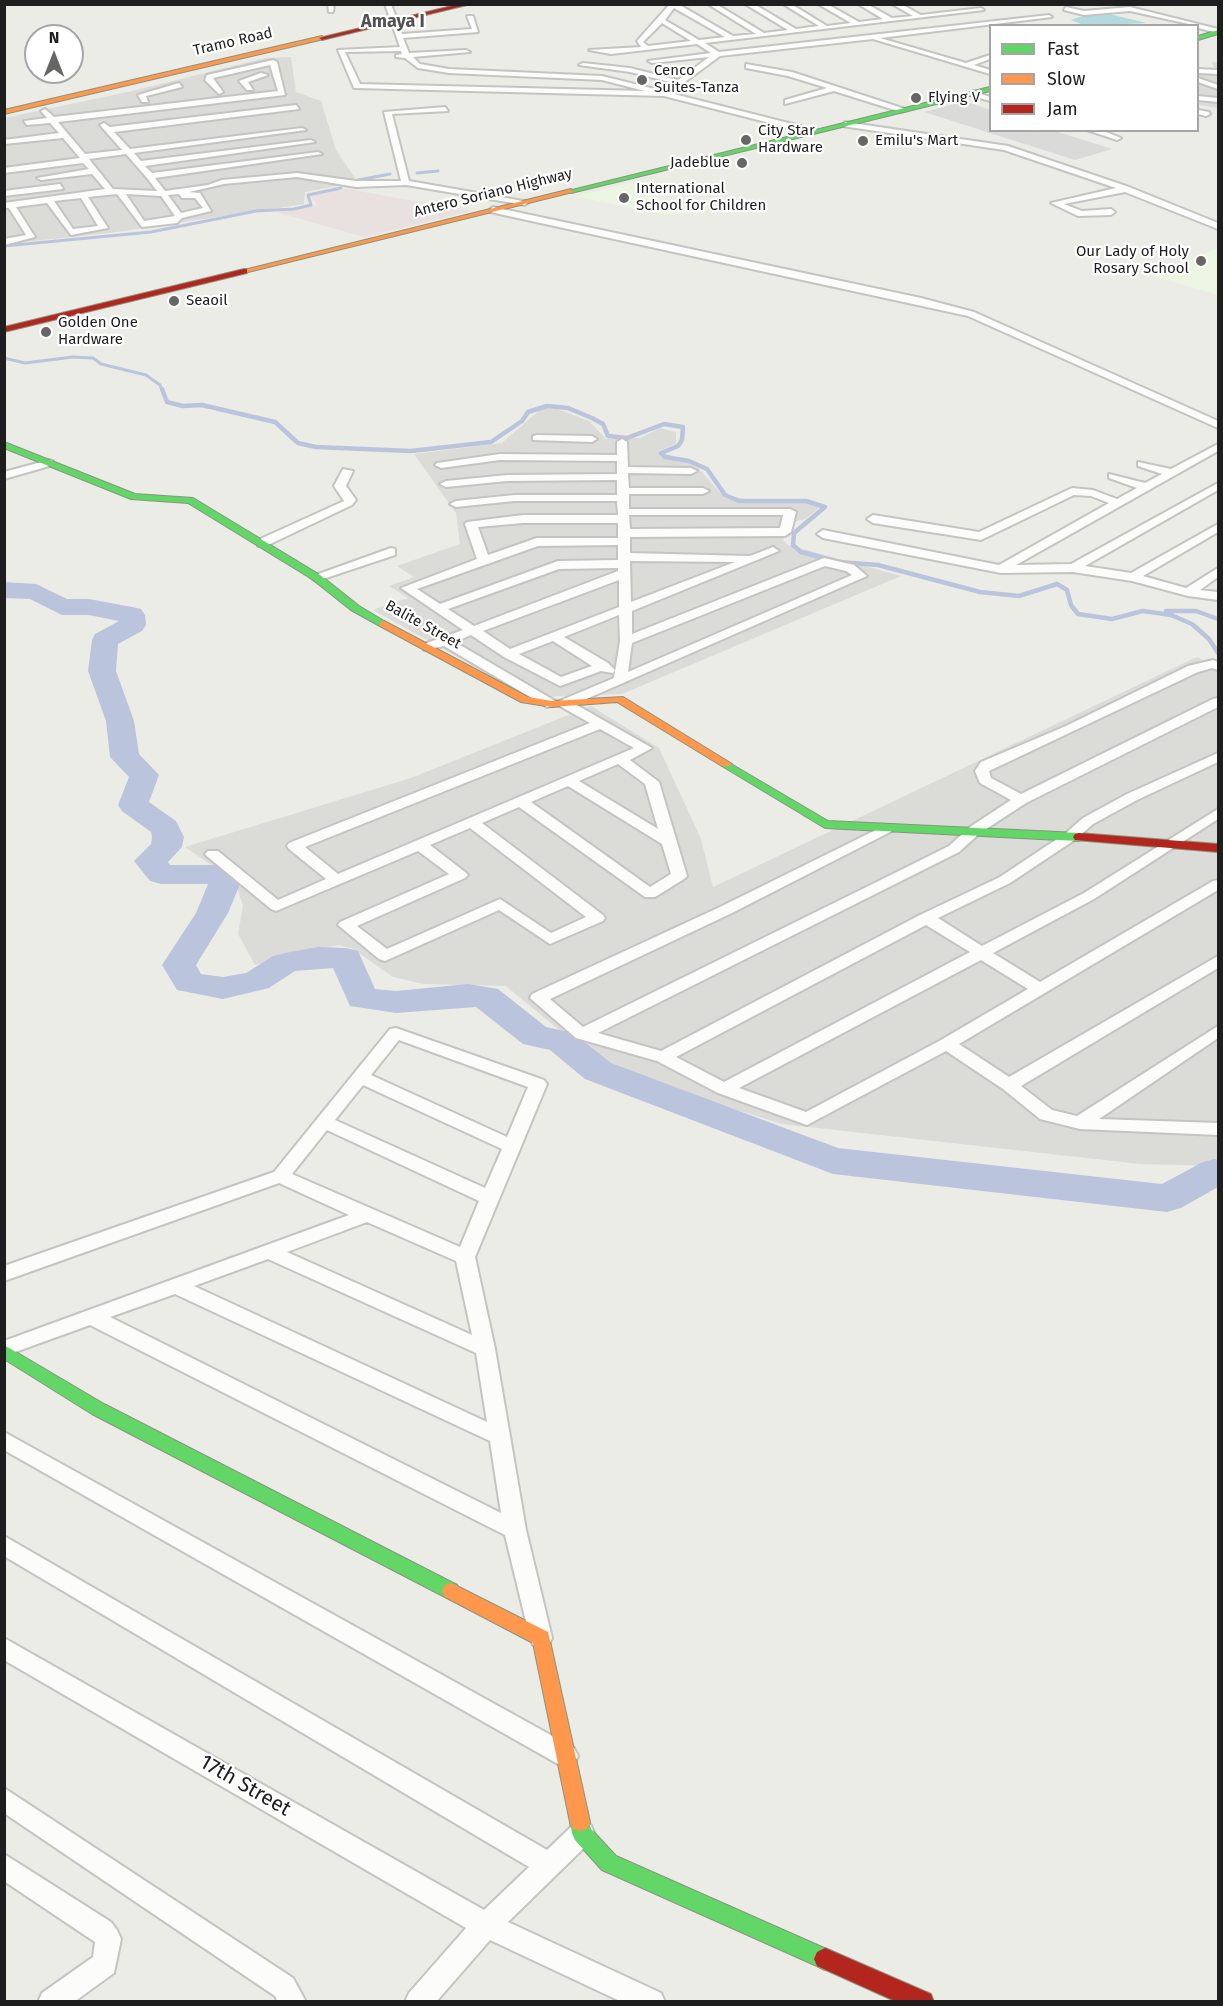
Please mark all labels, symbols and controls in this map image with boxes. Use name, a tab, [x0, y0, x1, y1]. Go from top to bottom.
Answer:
district label: Amaya I	[361, 11, 425, 33]
north arrow	[24, 24, 84, 84]
street label: Tramo Road	[192, 24, 274, 60]
legend	[989, 24, 1199, 132]
text: N	[49, 28, 59, 47]
text: Fast	[1047, 38, 1079, 60]
place label: Cenco Suites-Tanza	[654, 62, 739, 97]
text: Slow	[1047, 68, 1085, 90]
marker: Cenco Suites-Tanza	[635, 73, 649, 87]
place label: Flying V	[928, 89, 980, 107]
marker: Flying V	[909, 91, 923, 105]
text: Jam	[1047, 98, 1078, 120]
place label: City Star Hardware	[758, 122, 823, 157]
place label: Emilu's Mart	[875, 132, 958, 150]
marker: City Star Hardware	[739, 133, 753, 147]
marker: Emilu's Mart	[856, 134, 870, 148]
place label: Jadeblue	[670, 154, 730, 172]
marker: Jadeblue	[735, 156, 749, 170]
street label: Antero Soriano Highway	[412, 165, 574, 221]
place label: International School for Children	[636, 180, 766, 215]
marker: International School for Children	[617, 191, 631, 205]
place label: Our Lady of Holy Rosary School	[1076, 243, 1189, 278]
marker: Our Lady of Holy Rosary School	[1194, 254, 1208, 268]
place label: Seaoil	[186, 292, 228, 310]
marker: Seaoil	[167, 294, 181, 308]
place label: Golden One Hardware	[58, 314, 138, 349]
marker: Golden One Hardware	[39, 325, 53, 339]
street label: Balite Street	[382, 597, 464, 653]
street label: 17th Street	[195, 1750, 295, 1822]

